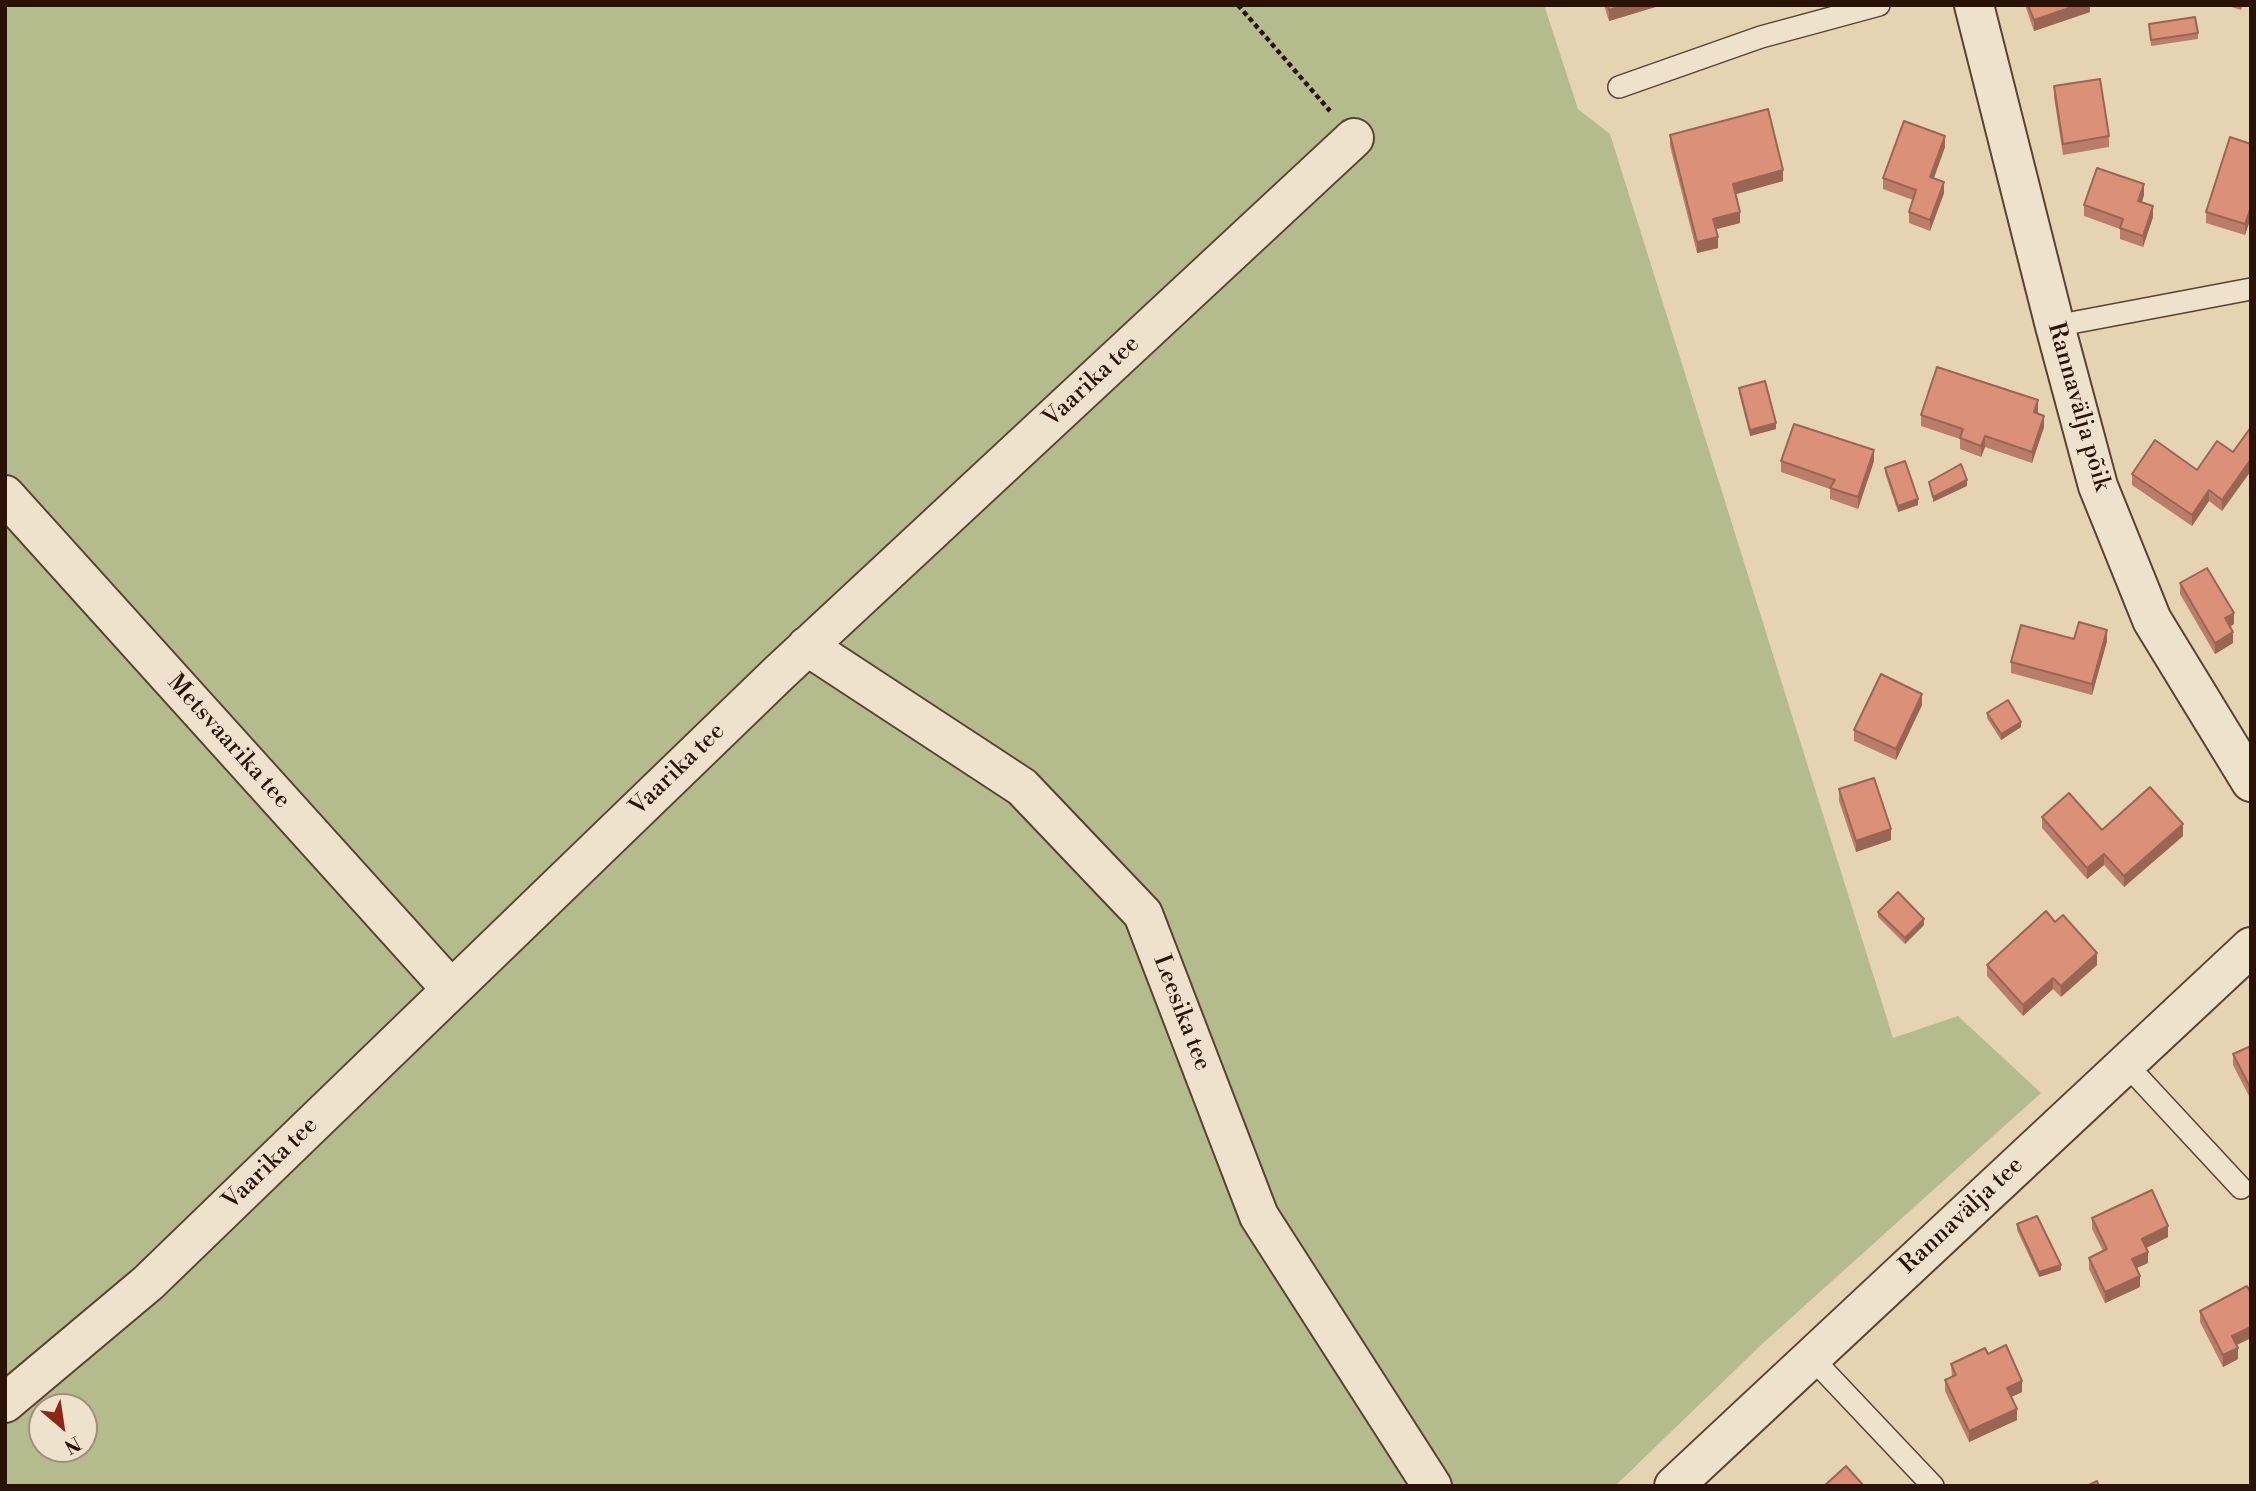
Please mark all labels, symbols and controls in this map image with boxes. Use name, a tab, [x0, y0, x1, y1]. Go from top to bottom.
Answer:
street label: Rannavälja põik	[2040, 320, 2116, 494]
street label: Vaarika tee	[1038, 330, 1146, 434]
street label: Metsvaarika tee	[160, 669, 296, 815]
street label: Vaarika tee	[624, 718, 732, 822]
street label: Leesika tee	[1146, 951, 1216, 1075]
street label: Vaarika tee	[217, 1112, 325, 1216]
street label: Rannavälja tee	[1894, 1151, 2030, 1281]
north arrow	[28, 1393, 98, 1463]
text: N	[60, 1430, 85, 1459]

